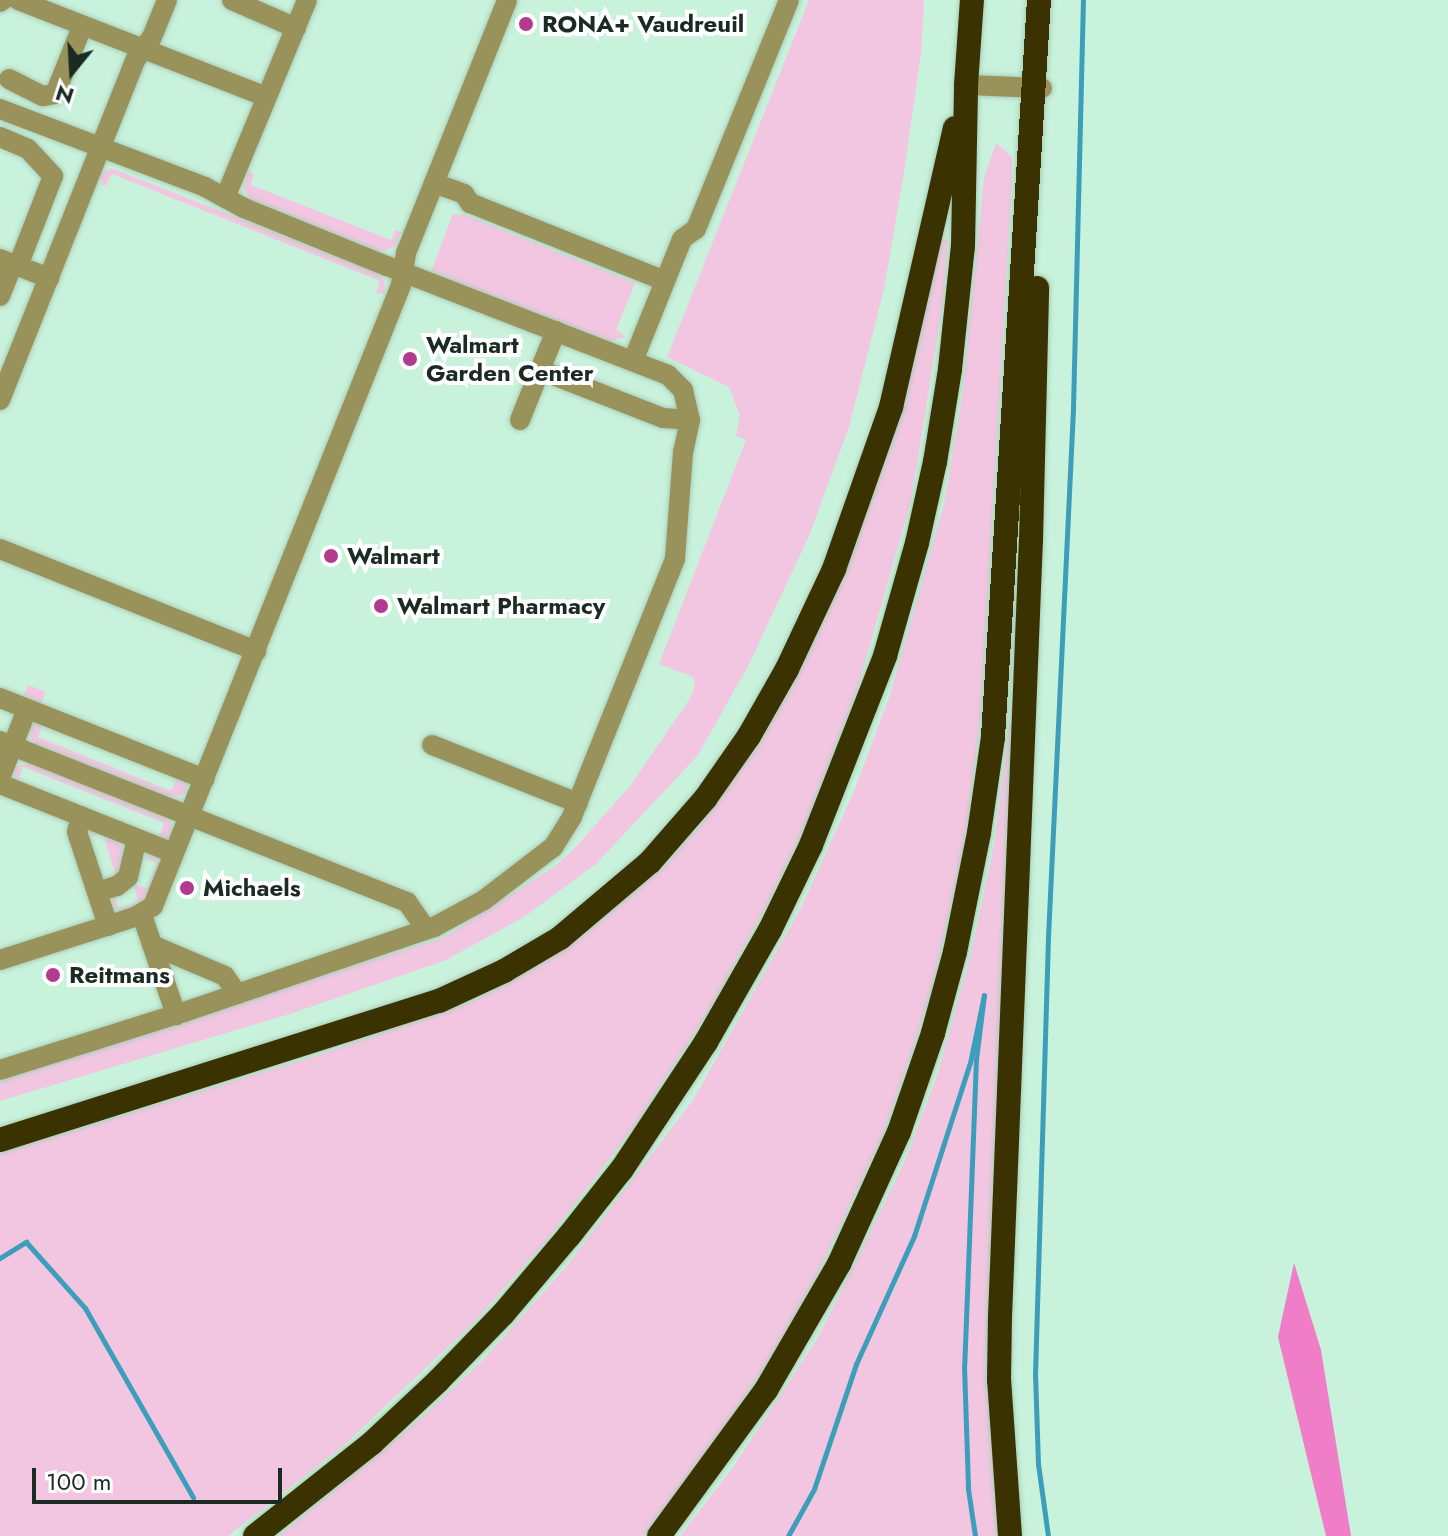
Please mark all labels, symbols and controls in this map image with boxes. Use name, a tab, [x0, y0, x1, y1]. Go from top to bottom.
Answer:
place label: RONA+ Vaudreuil	[542, 10, 744, 38]
marker: RONA+ Vaudreuil	[517, 15, 535, 33]
north arrow	[32, 32, 112, 112]
text: N	[51, 77, 78, 113]
place label: Walmart Garden Center	[426, 331, 594, 387]
marker: Walmart Garden Center	[401, 350, 419, 368]
place label: Walmart	[347, 542, 440, 570]
marker: Walmart	[322, 547, 340, 565]
place label: Walmart Pharmacy	[397, 592, 605, 620]
marker: Walmart Pharmacy	[372, 597, 390, 615]
place label: Michaels	[203, 874, 301, 902]
marker: Michaels	[178, 879, 196, 897]
place label: Reitmans	[69, 961, 170, 989]
marker: Reitmans	[44, 966, 62, 984]
scale bar	[36, 1452, 286, 1502]
text: 100 m	[46, 1464, 112, 1499]

